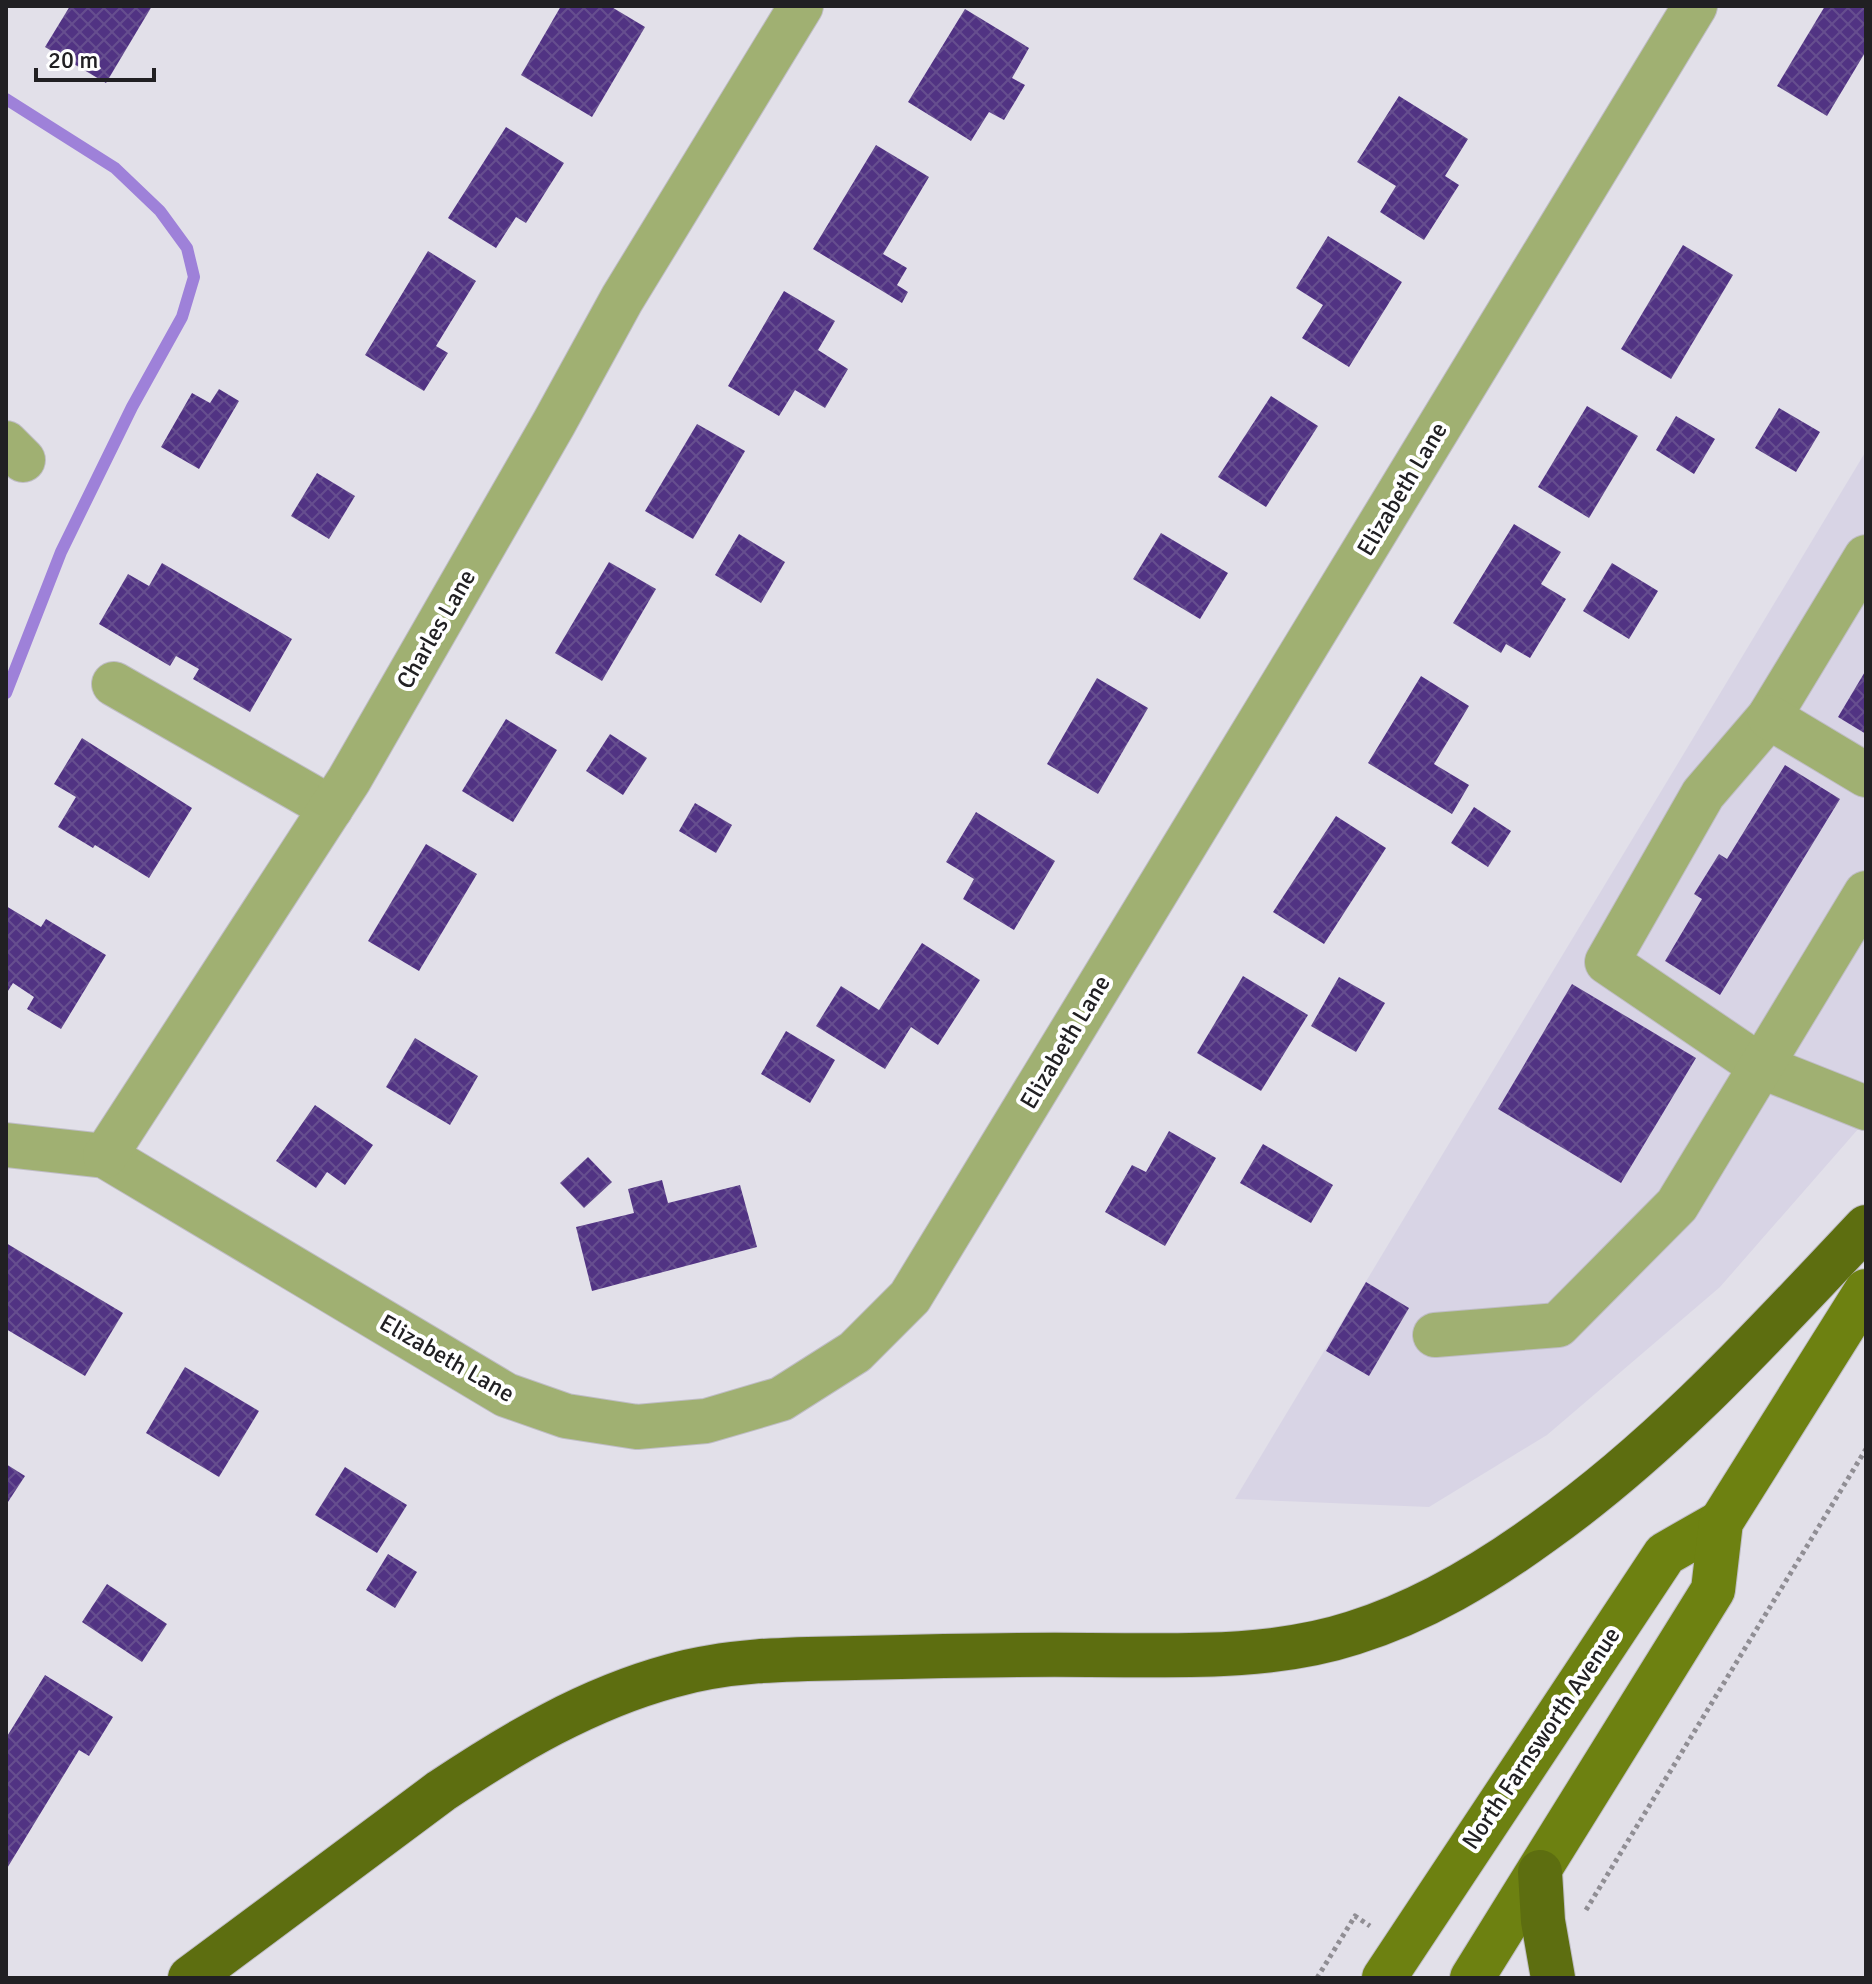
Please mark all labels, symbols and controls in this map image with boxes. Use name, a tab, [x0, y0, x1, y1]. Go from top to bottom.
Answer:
scale bar	[36, 32, 154, 82]
text: 20 m	[48, 45, 98, 75]
street label: Elizabeth Lane	[1350, 417, 1454, 561]
street label: Charles Lane	[390, 564, 482, 694]
street label: Elizabeth Lane	[1013, 970, 1117, 1114]
street label: Elizabeth Lane	[374, 1307, 520, 1409]
street label: North Farnsworth Avenue	[1455, 1621, 1627, 1855]

